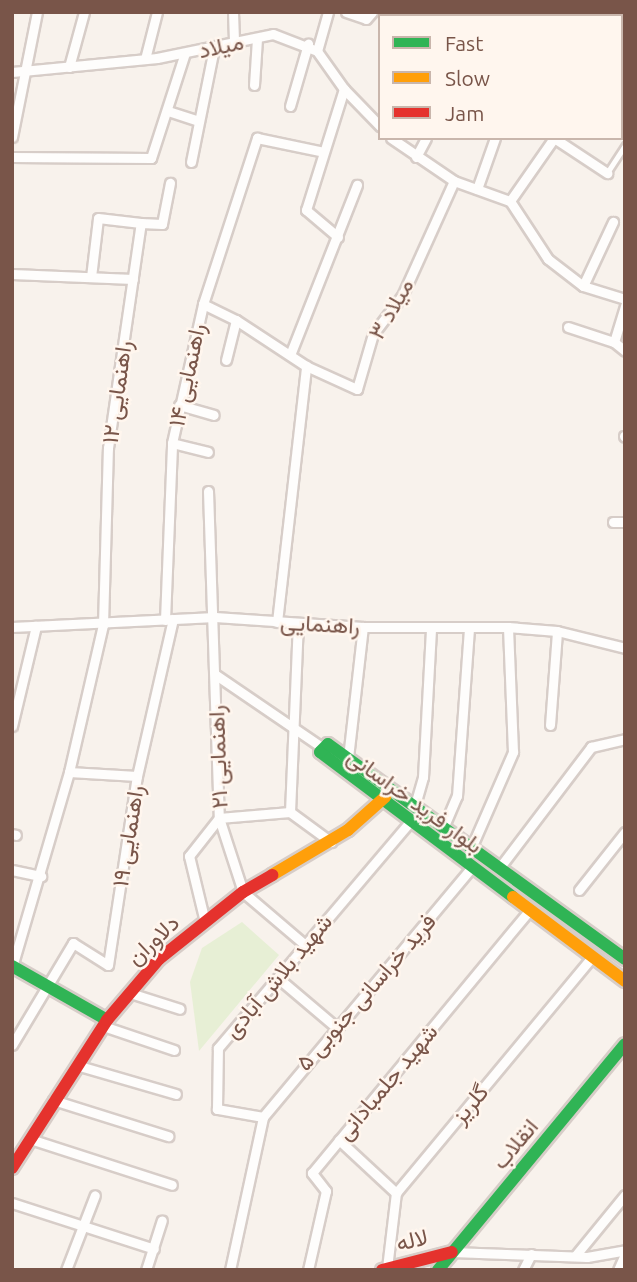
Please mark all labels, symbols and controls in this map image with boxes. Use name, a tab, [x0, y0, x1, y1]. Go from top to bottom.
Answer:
legend	[378, 14, 623, 140]
street label: میلاد	[196, 28, 246, 64]
text: Fast	[445, 31, 483, 55]
text: Slow	[445, 66, 490, 90]
text: Jam	[445, 101, 484, 125]
street label: میلاد ۳	[363, 274, 419, 344]
street label: راهنمایی ۱۴	[163, 321, 211, 429]
street label: راهنمایی ۱۲	[96, 339, 138, 445]
street label: راهنمایی	[279, 608, 361, 640]
street label: راهنمایی ۲۱	[202, 705, 234, 809]
street label: بلوار فرید خراسانی	[342, 743, 488, 859]
street label: راهنمایی ۱۹	[106, 783, 150, 889]
street label: شهید بلاش آبادی	[218, 908, 338, 1044]
street label: فرید خراسانی جنوبی ۵	[290, 908, 442, 1076]
street label: دلاوران	[121, 909, 185, 971]
street label: شهید جلمبادانی	[330, 1018, 444, 1146]
street label: گلریز	[446, 1079, 494, 1129]
street label: انقلاب	[486, 1113, 544, 1175]
street label: لاله	[393, 1223, 431, 1257]

